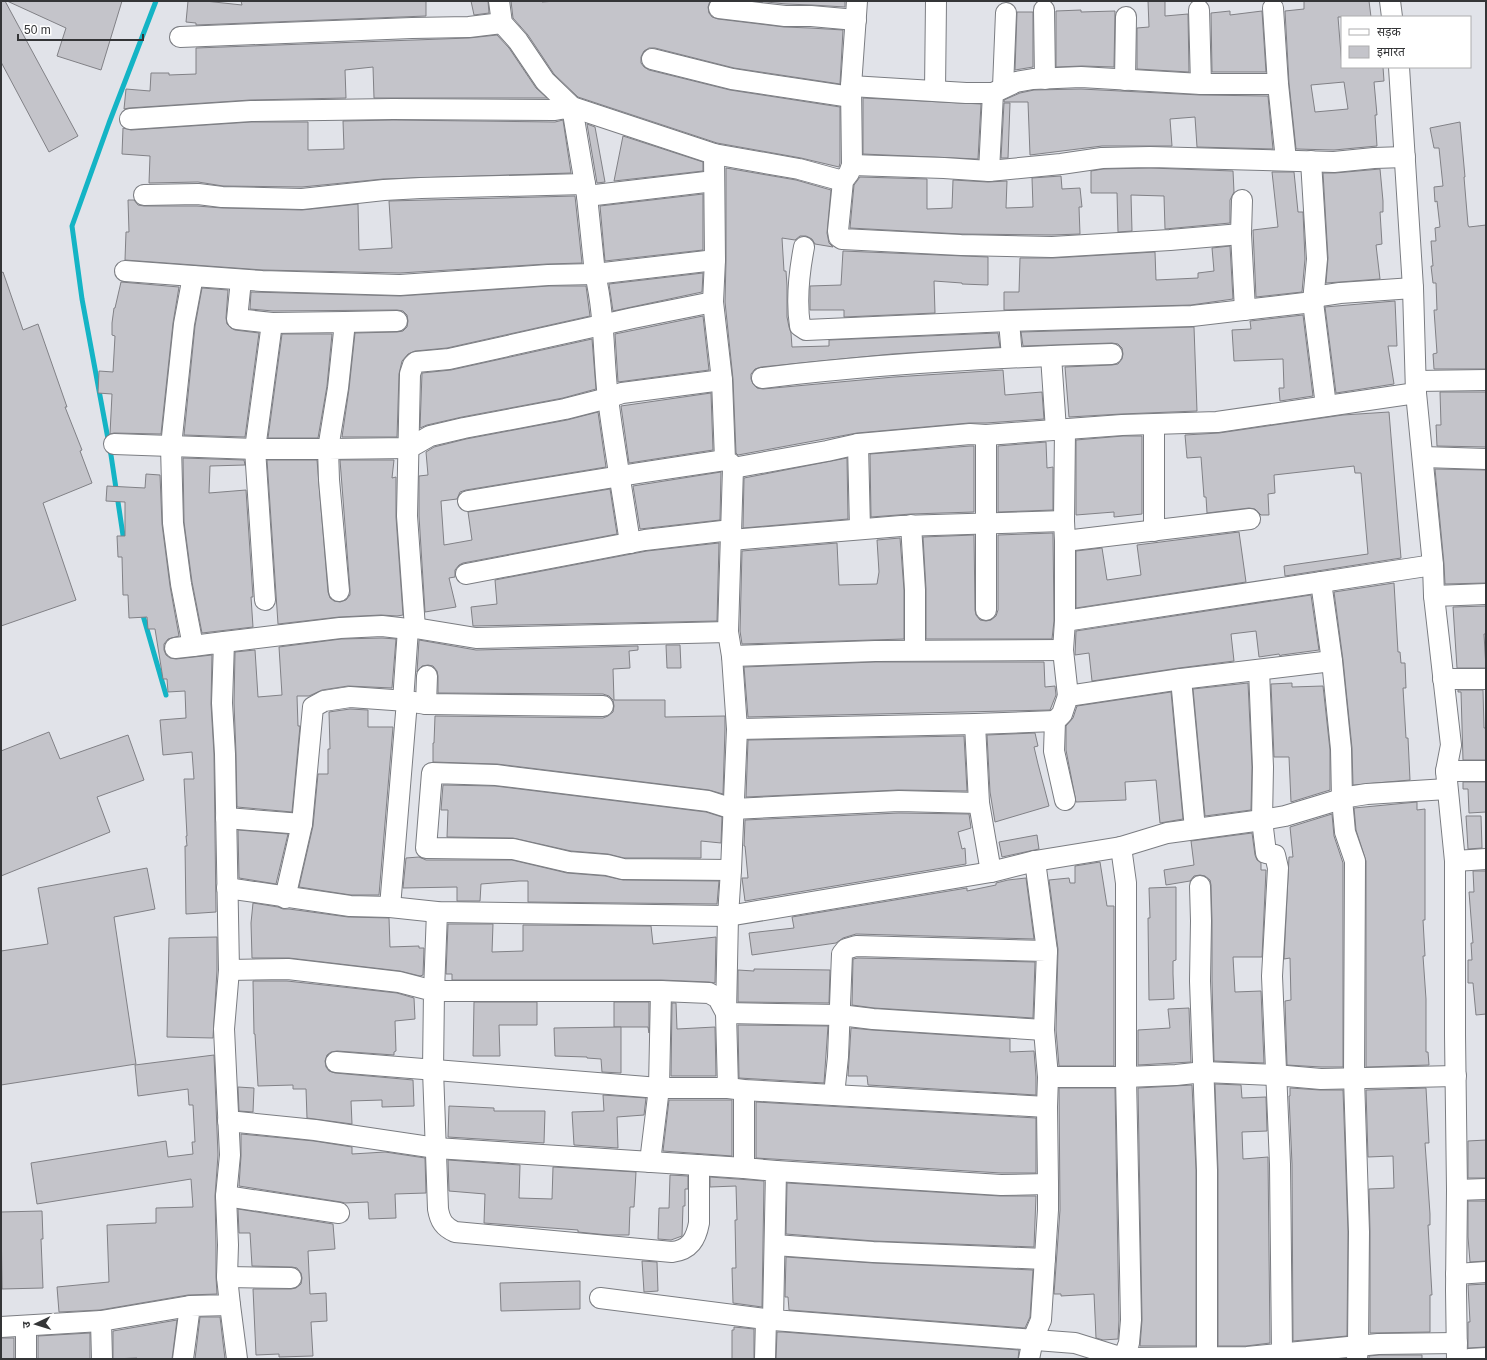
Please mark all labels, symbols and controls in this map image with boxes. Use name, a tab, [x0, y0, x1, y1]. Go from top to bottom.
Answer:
scale bar	[18, 16, 143, 42]
legend	[1341, 16, 1471, 68]
text: 50 m	[24, 23, 51, 37]
text: सड़क	[1377, 25, 1402, 39]
text: इमारत	[1377, 45, 1406, 59]
north arrow	[16, 1304, 56, 1344]
text: उ	[20, 1321, 32, 1328]

